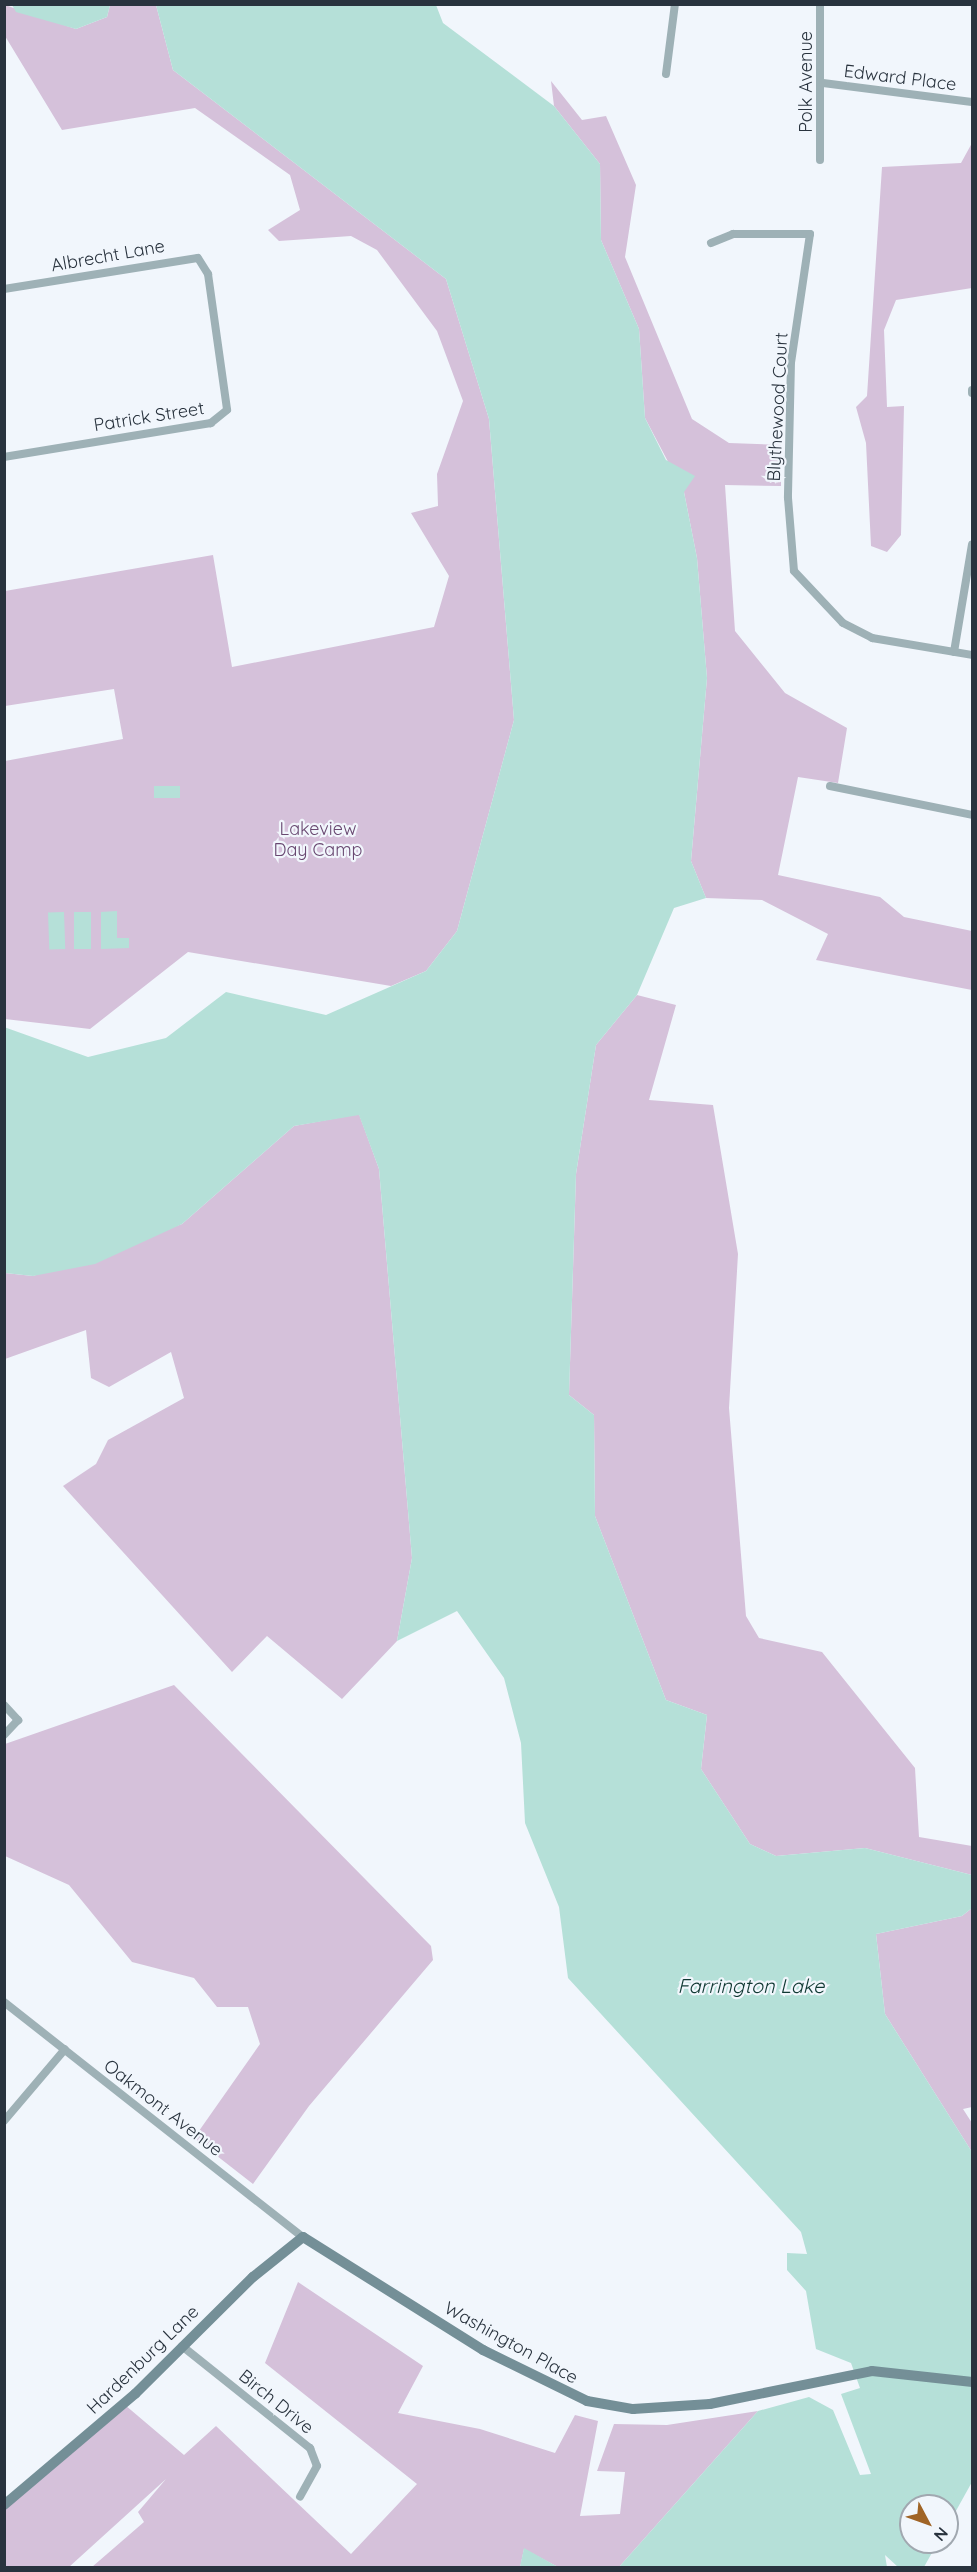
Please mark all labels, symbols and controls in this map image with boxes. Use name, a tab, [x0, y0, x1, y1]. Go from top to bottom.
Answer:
street label: Polk Avenue	[795, 31, 817, 133]
street label: Edward Place	[843, 60, 957, 96]
street label: Albrecht Lane	[49, 235, 167, 277]
street label: Blythewood Court	[763, 332, 793, 482]
street label: Patrick Street	[92, 398, 206, 436]
park label: Lakeview Day Camp	[274, 819, 362, 862]
water label: Farrington Lake	[678, 1973, 824, 1997]
street label: Oakmont Avenue	[99, 2055, 227, 2161]
street label: Washington Place	[440, 2297, 582, 2389]
street label: Hardenburg Lane	[83, 2301, 203, 2419]
street label: Birch Drive	[234, 2365, 318, 2439]
north arrow	[899, 2494, 959, 2554]
text: N	[930, 2523, 952, 2545]

